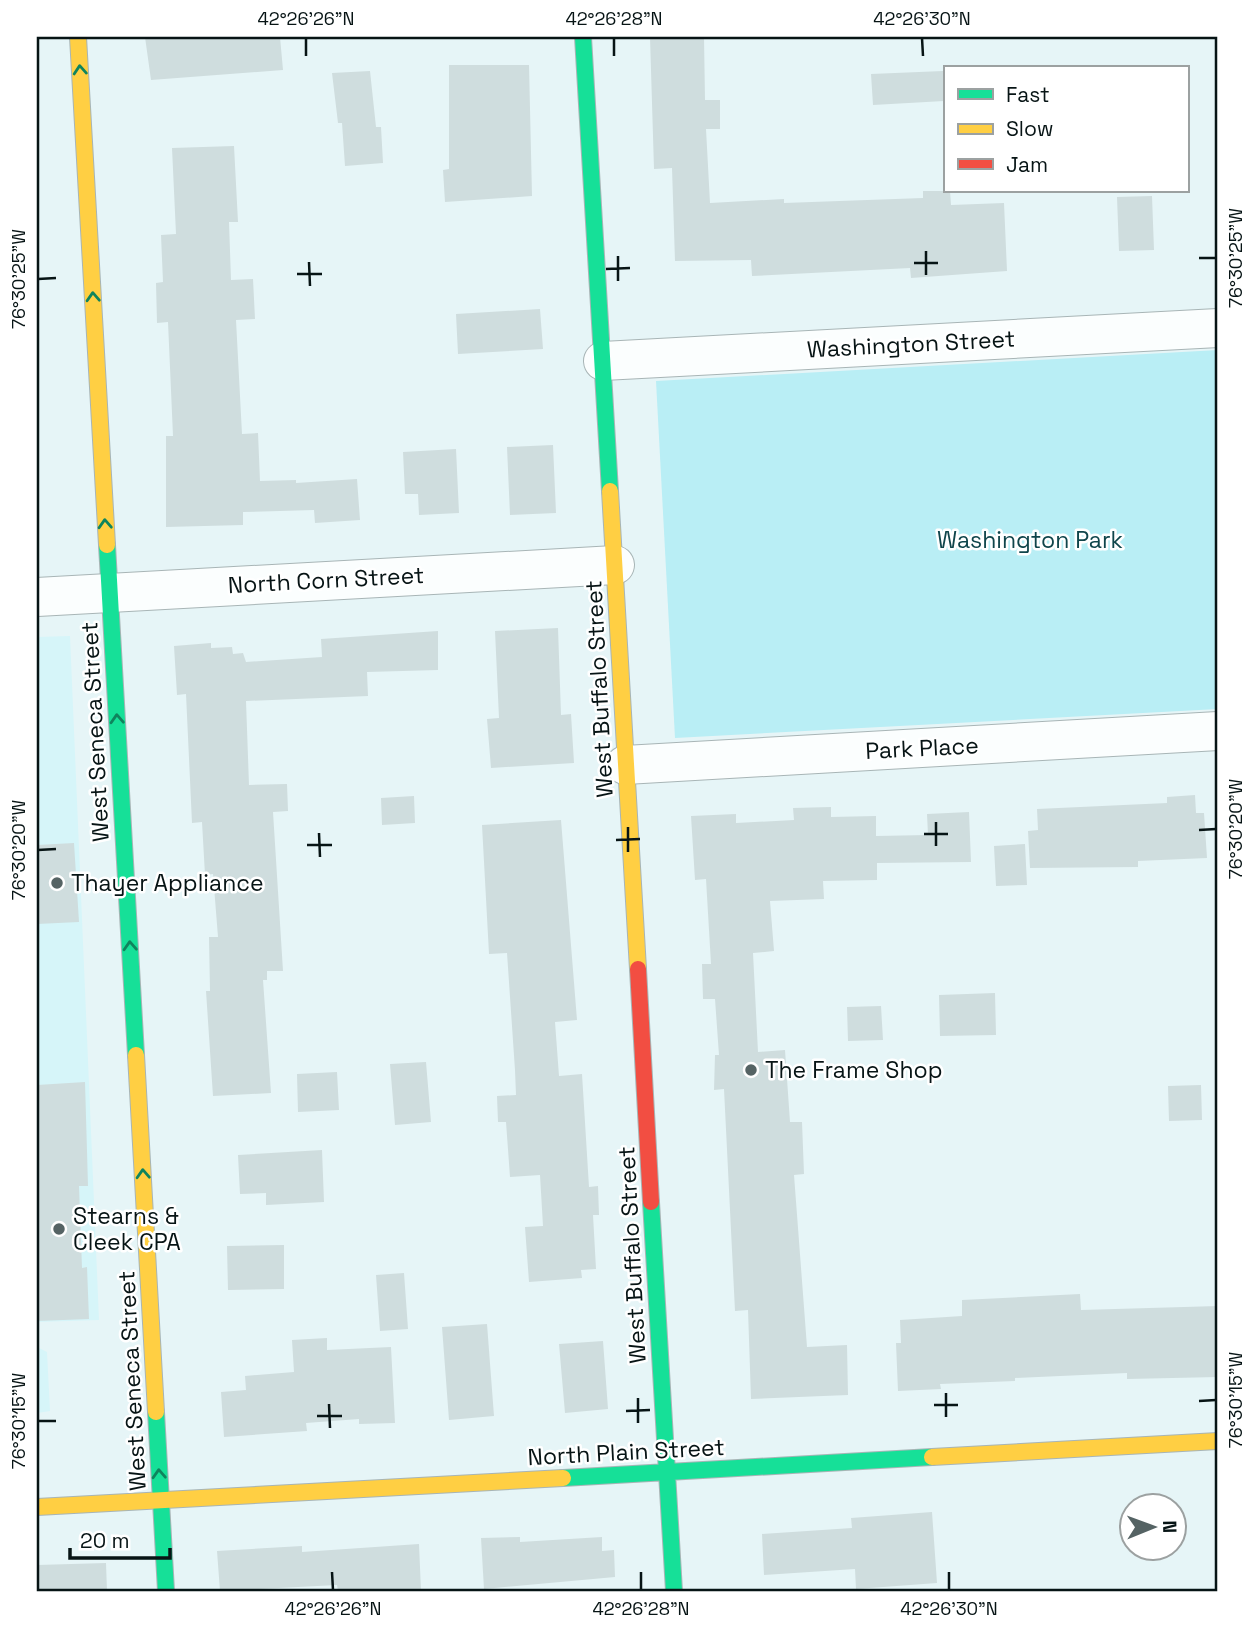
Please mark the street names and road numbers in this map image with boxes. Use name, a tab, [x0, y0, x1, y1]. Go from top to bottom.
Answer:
street label: Washington Street	[806, 324, 1016, 364]
street label: North Corn Street	[227, 560, 425, 600]
street label: West Buffalo Street	[578, 580, 620, 798]
street label: West Seneca Street	[74, 621, 116, 843]
street label: Park Place	[865, 730, 979, 766]
street label: West Buffalo Street	[611, 1146, 653, 1364]
street label: West Seneca Street	[111, 1270, 153, 1492]
street label: North Plain Street	[527, 1432, 725, 1472]

